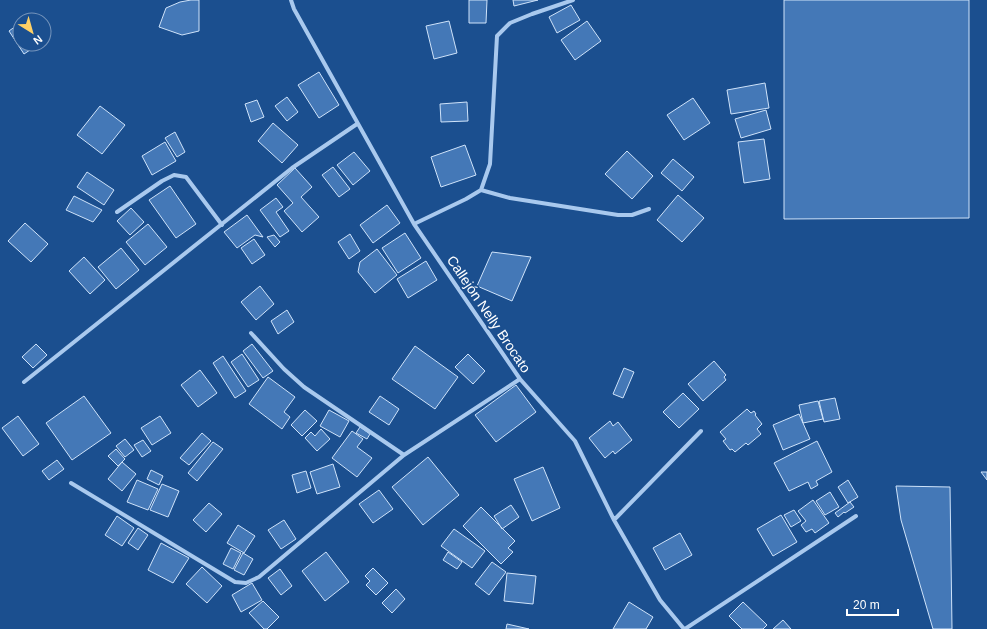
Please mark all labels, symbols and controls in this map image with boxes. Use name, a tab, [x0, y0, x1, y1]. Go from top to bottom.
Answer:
north arrow	[12, 12, 52, 52]
text: N	[31, 33, 45, 47]
street label: Callejón Nelly Brocato	[444, 252, 534, 376]
scale bar	[847, 591, 898, 617]
text: 20 m	[853, 598, 880, 612]

